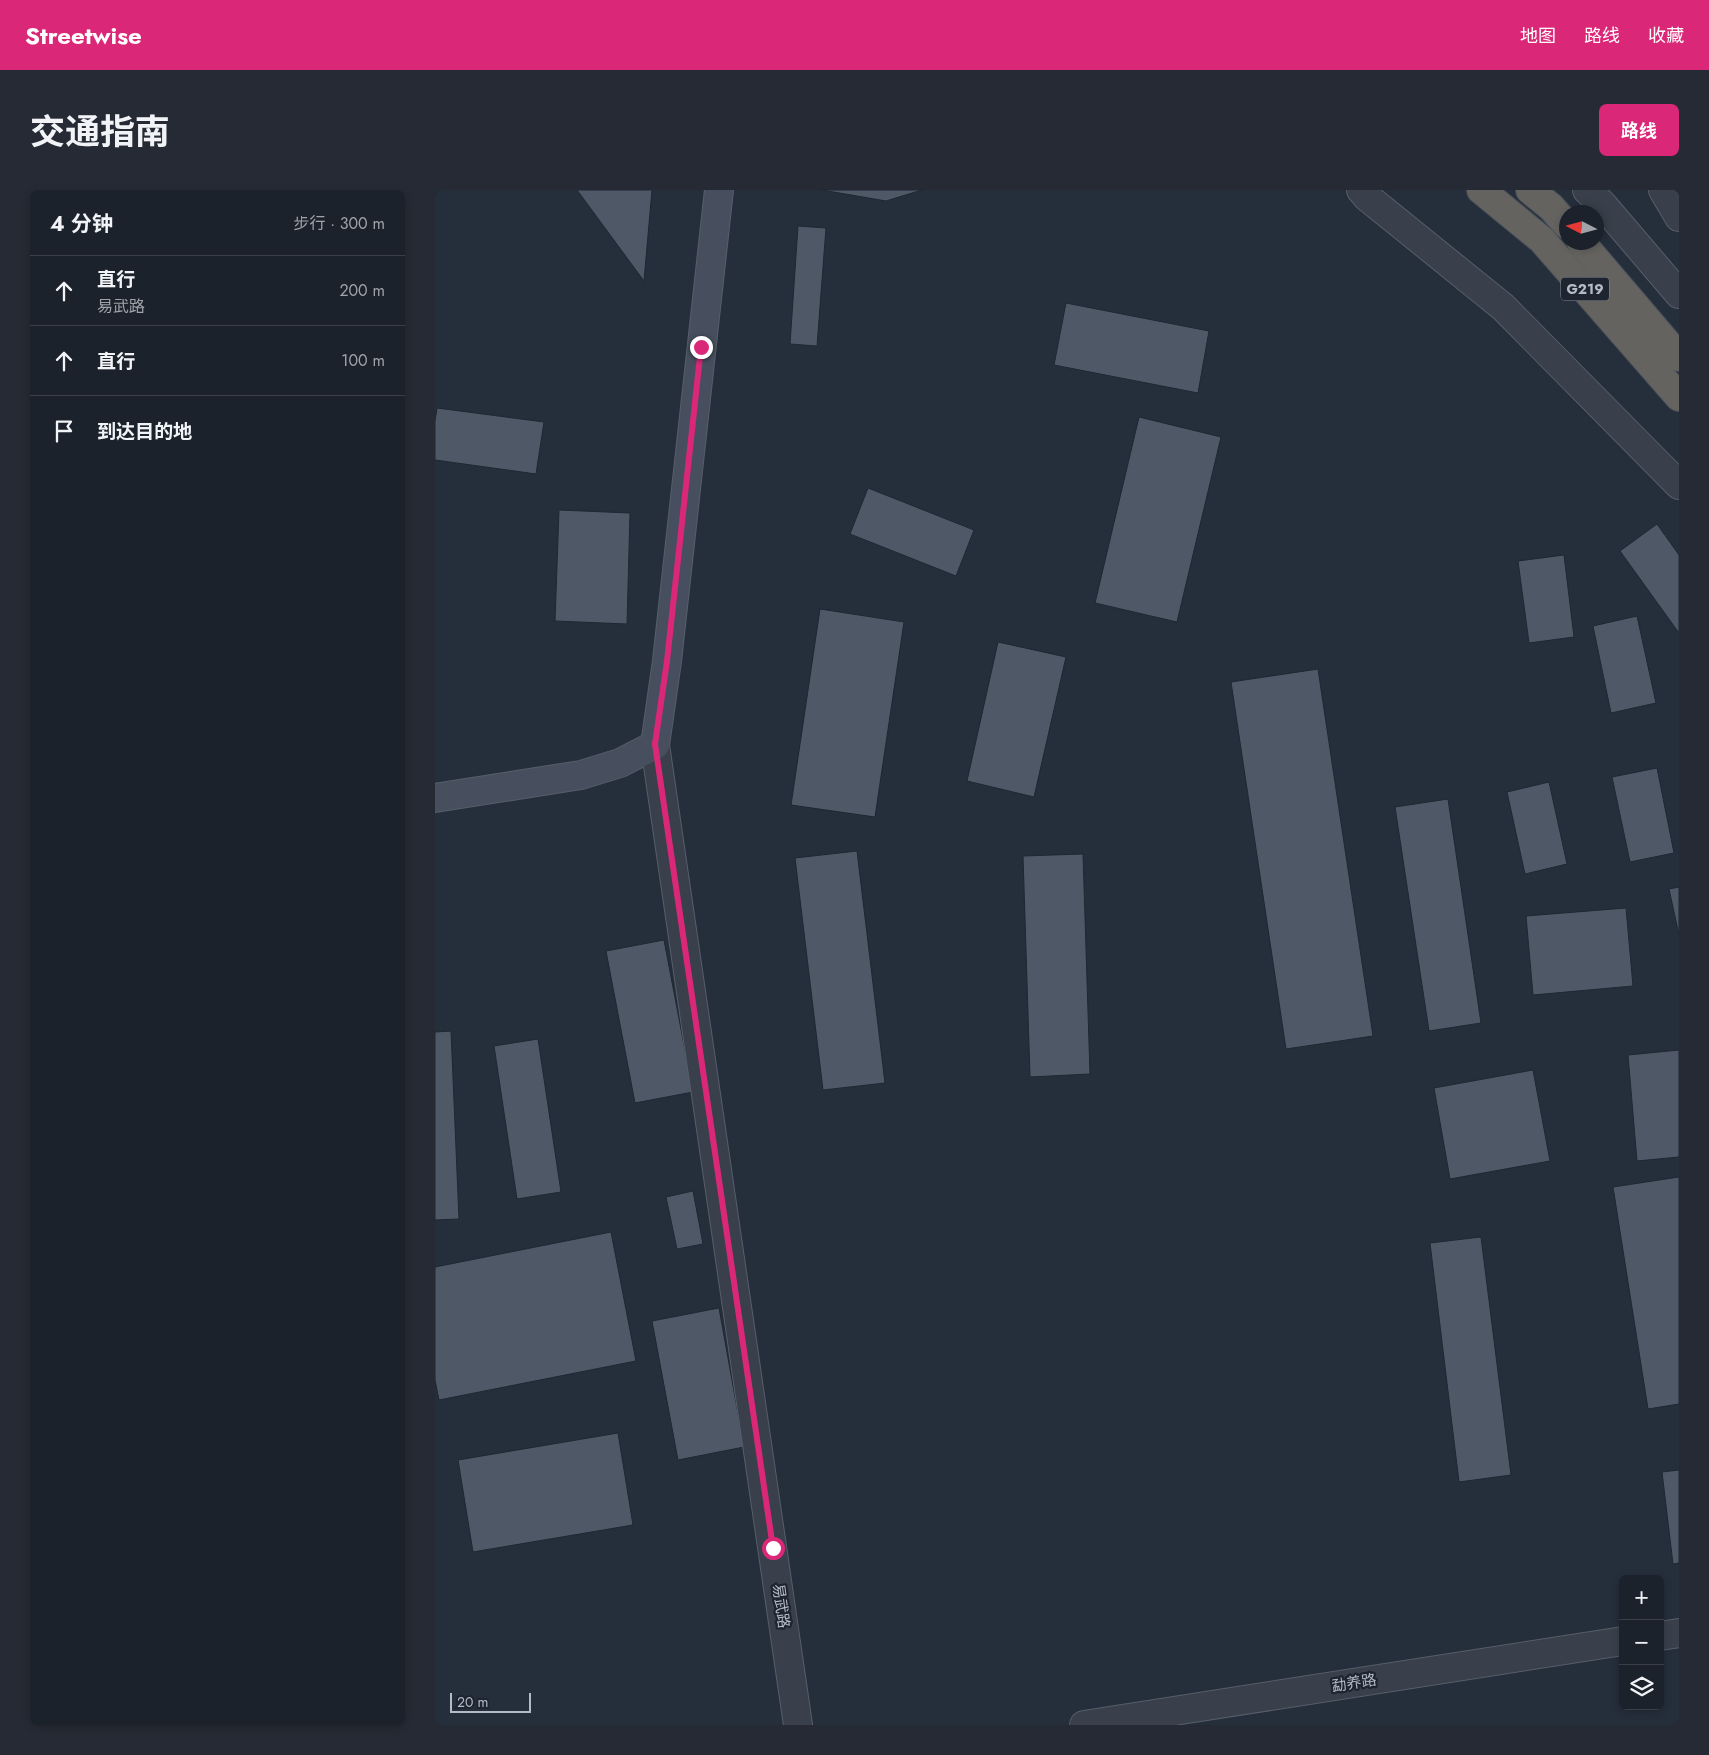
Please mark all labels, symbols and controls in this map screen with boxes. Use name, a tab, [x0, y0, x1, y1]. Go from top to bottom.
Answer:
text: Streetwise	[25, 18, 142, 53]
text: 地图	[1520, 23, 1556, 49]
text: 路线	[1584, 23, 1620, 49]
text: 收藏	[1648, 23, 1684, 49]
button: 路线	[1599, 104, 1679, 156]
text: 交通指南	[30, 107, 170, 157]
north arrow	[1559, 205, 1604, 250]
text: 4 分钟	[50, 209, 113, 239]
text: 步行 · 300 m	[293, 212, 385, 235]
text: 直行	[97, 266, 135, 293]
icon: ahead	[50, 277, 78, 305]
road number: G219	[1561, 278, 1609, 300]
text: 200 m	[339, 279, 385, 302]
text: 易武路	[97, 295, 145, 318]
route end	[690, 336, 713, 359]
icon: ahead	[50, 347, 78, 375]
text: 直行	[97, 348, 135, 375]
text: 100 m	[341, 349, 385, 372]
icon: arrive	[50, 417, 78, 445]
text: 到达目的地	[97, 418, 192, 445]
route start	[762, 1537, 785, 1560]
map controls	[1619, 1575, 1664, 1710]
button: +	[1619, 1575, 1664, 1620]
street label: 易武路	[767, 1582, 795, 1630]
button: −	[1619, 1620, 1664, 1665]
button: layers	[1619, 1665, 1664, 1710]
street label: 勐养路	[1330, 1669, 1378, 1697]
scale bar	[450, 1690, 531, 1713]
text: 20 m	[457, 1692, 489, 1712]

